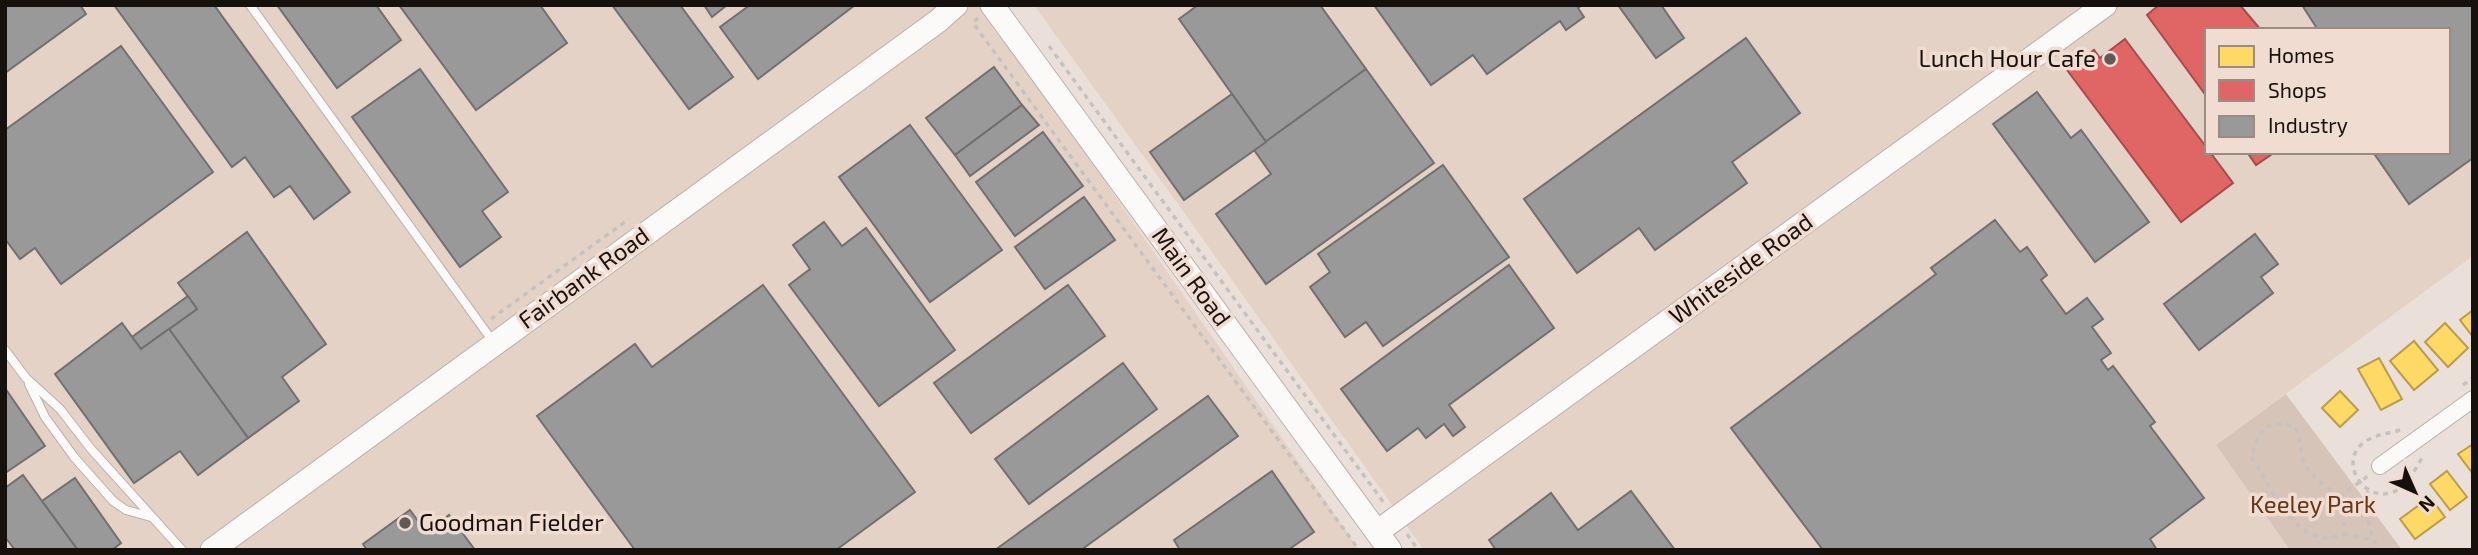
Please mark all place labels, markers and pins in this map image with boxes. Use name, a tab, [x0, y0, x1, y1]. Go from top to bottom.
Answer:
place label: Lunch Hour Cafe	[1919, 43, 2096, 72]
marker: Lunch Hour Cafe	[2102, 51, 2118, 67]
place label: Goodman Fielder	[419, 507, 604, 536]
marker: Goodman Fielder	[397, 515, 413, 531]

